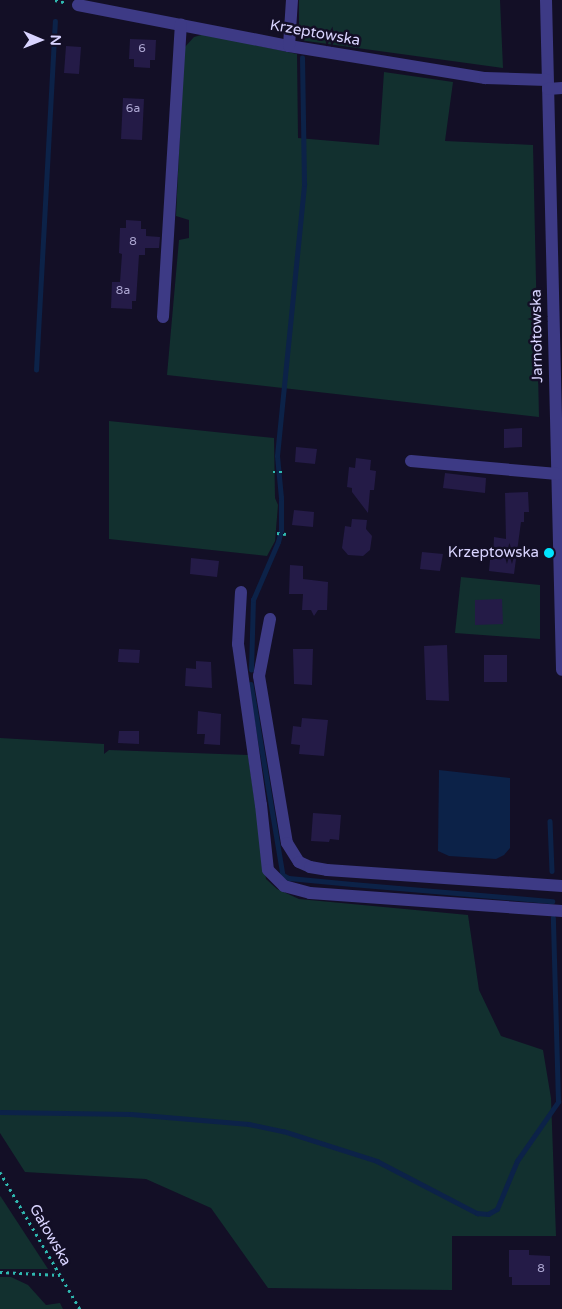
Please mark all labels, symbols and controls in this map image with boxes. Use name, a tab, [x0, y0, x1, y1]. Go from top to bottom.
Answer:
north arrow	[15, 15, 65, 65]
street label: Krzeptowska	[268, 16, 362, 50]
text: N	[47, 34, 64, 46]
house number: 6	[138, 42, 146, 56]
house number: 6a	[126, 102, 140, 116]
house number: 8	[129, 235, 137, 249]
house number: 8a	[116, 284, 130, 298]
street label: Jarnołtowska	[527, 289, 547, 383]
place label: Krzeptowska	[448, 544, 539, 562]
marker: Krzeptowska	[543, 547, 555, 559]
street label: Gałowska	[25, 1201, 75, 1269]
house number: 8	[537, 1262, 545, 1276]

